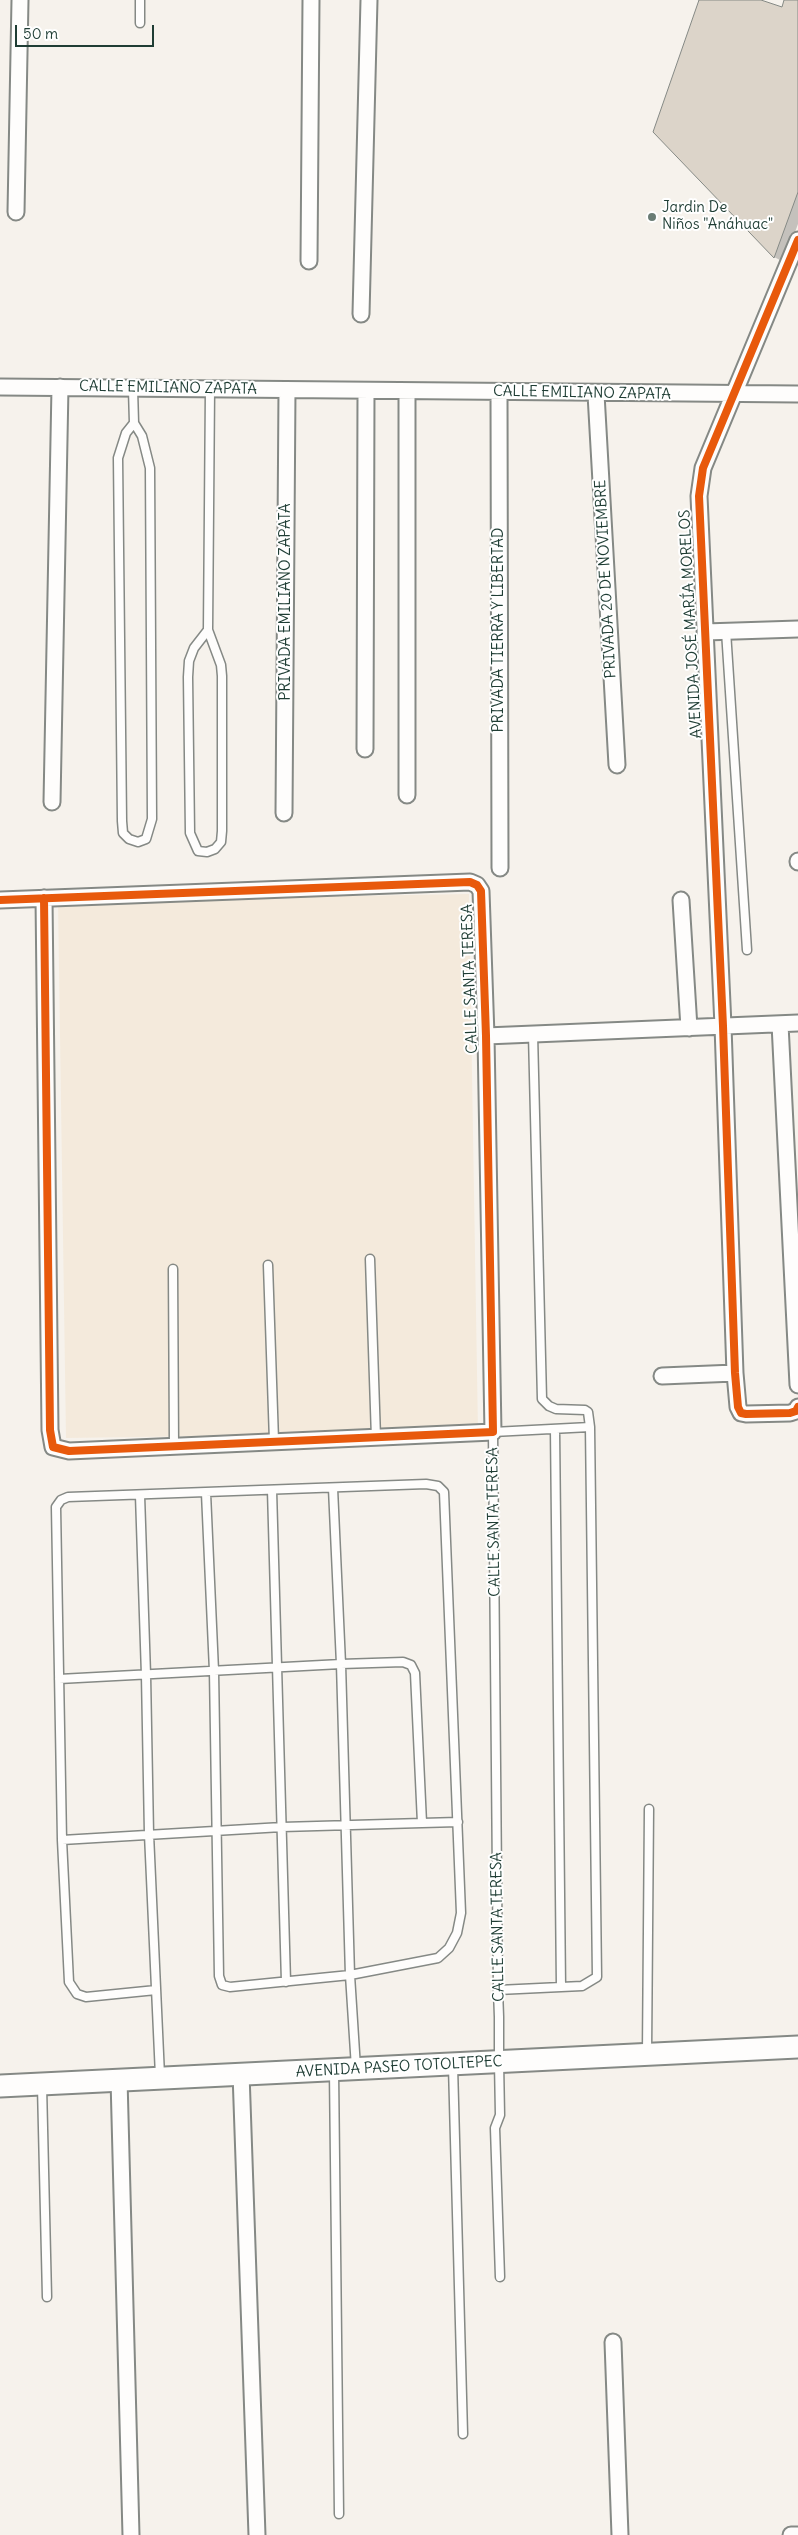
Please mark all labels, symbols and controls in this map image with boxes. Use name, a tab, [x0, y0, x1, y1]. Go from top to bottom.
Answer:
scale bar	[18, 15, 156, 47]
text: 50 m	[23, 24, 58, 43]
place label: Jardin De Niños "Anáhuac"	[662, 199, 773, 234]
marker: Jardin De Niños "Anáhuac"	[646, 211, 658, 223]
street label: CALLE EMILIANO ZAPATA	[79, 377, 257, 399]
street label: CALLE EMILIANO ZAPATA	[493, 382, 671, 404]
street label: PRIVADA 20 DE NOVIEMBRE	[592, 479, 620, 679]
street label: PRIVADA EMILIANO ZAPATA	[277, 503, 295, 701]
street label: AVENIDA JOSÉ MARÍA MORELOS	[676, 509, 706, 739]
street label: PRIVADA TIERRA Y LIBERTAD	[490, 528, 508, 732]
street label: CALLE SANTA TERESA	[458, 904, 482, 1054]
street label: CALLE SANTA TERESA	[484, 1447, 504, 1597]
street label: CALLE SANTA TERESA	[488, 1852, 508, 2002]
street label: AVENIDA PASEO TOTOLTEPEC	[295, 2053, 503, 2081]

